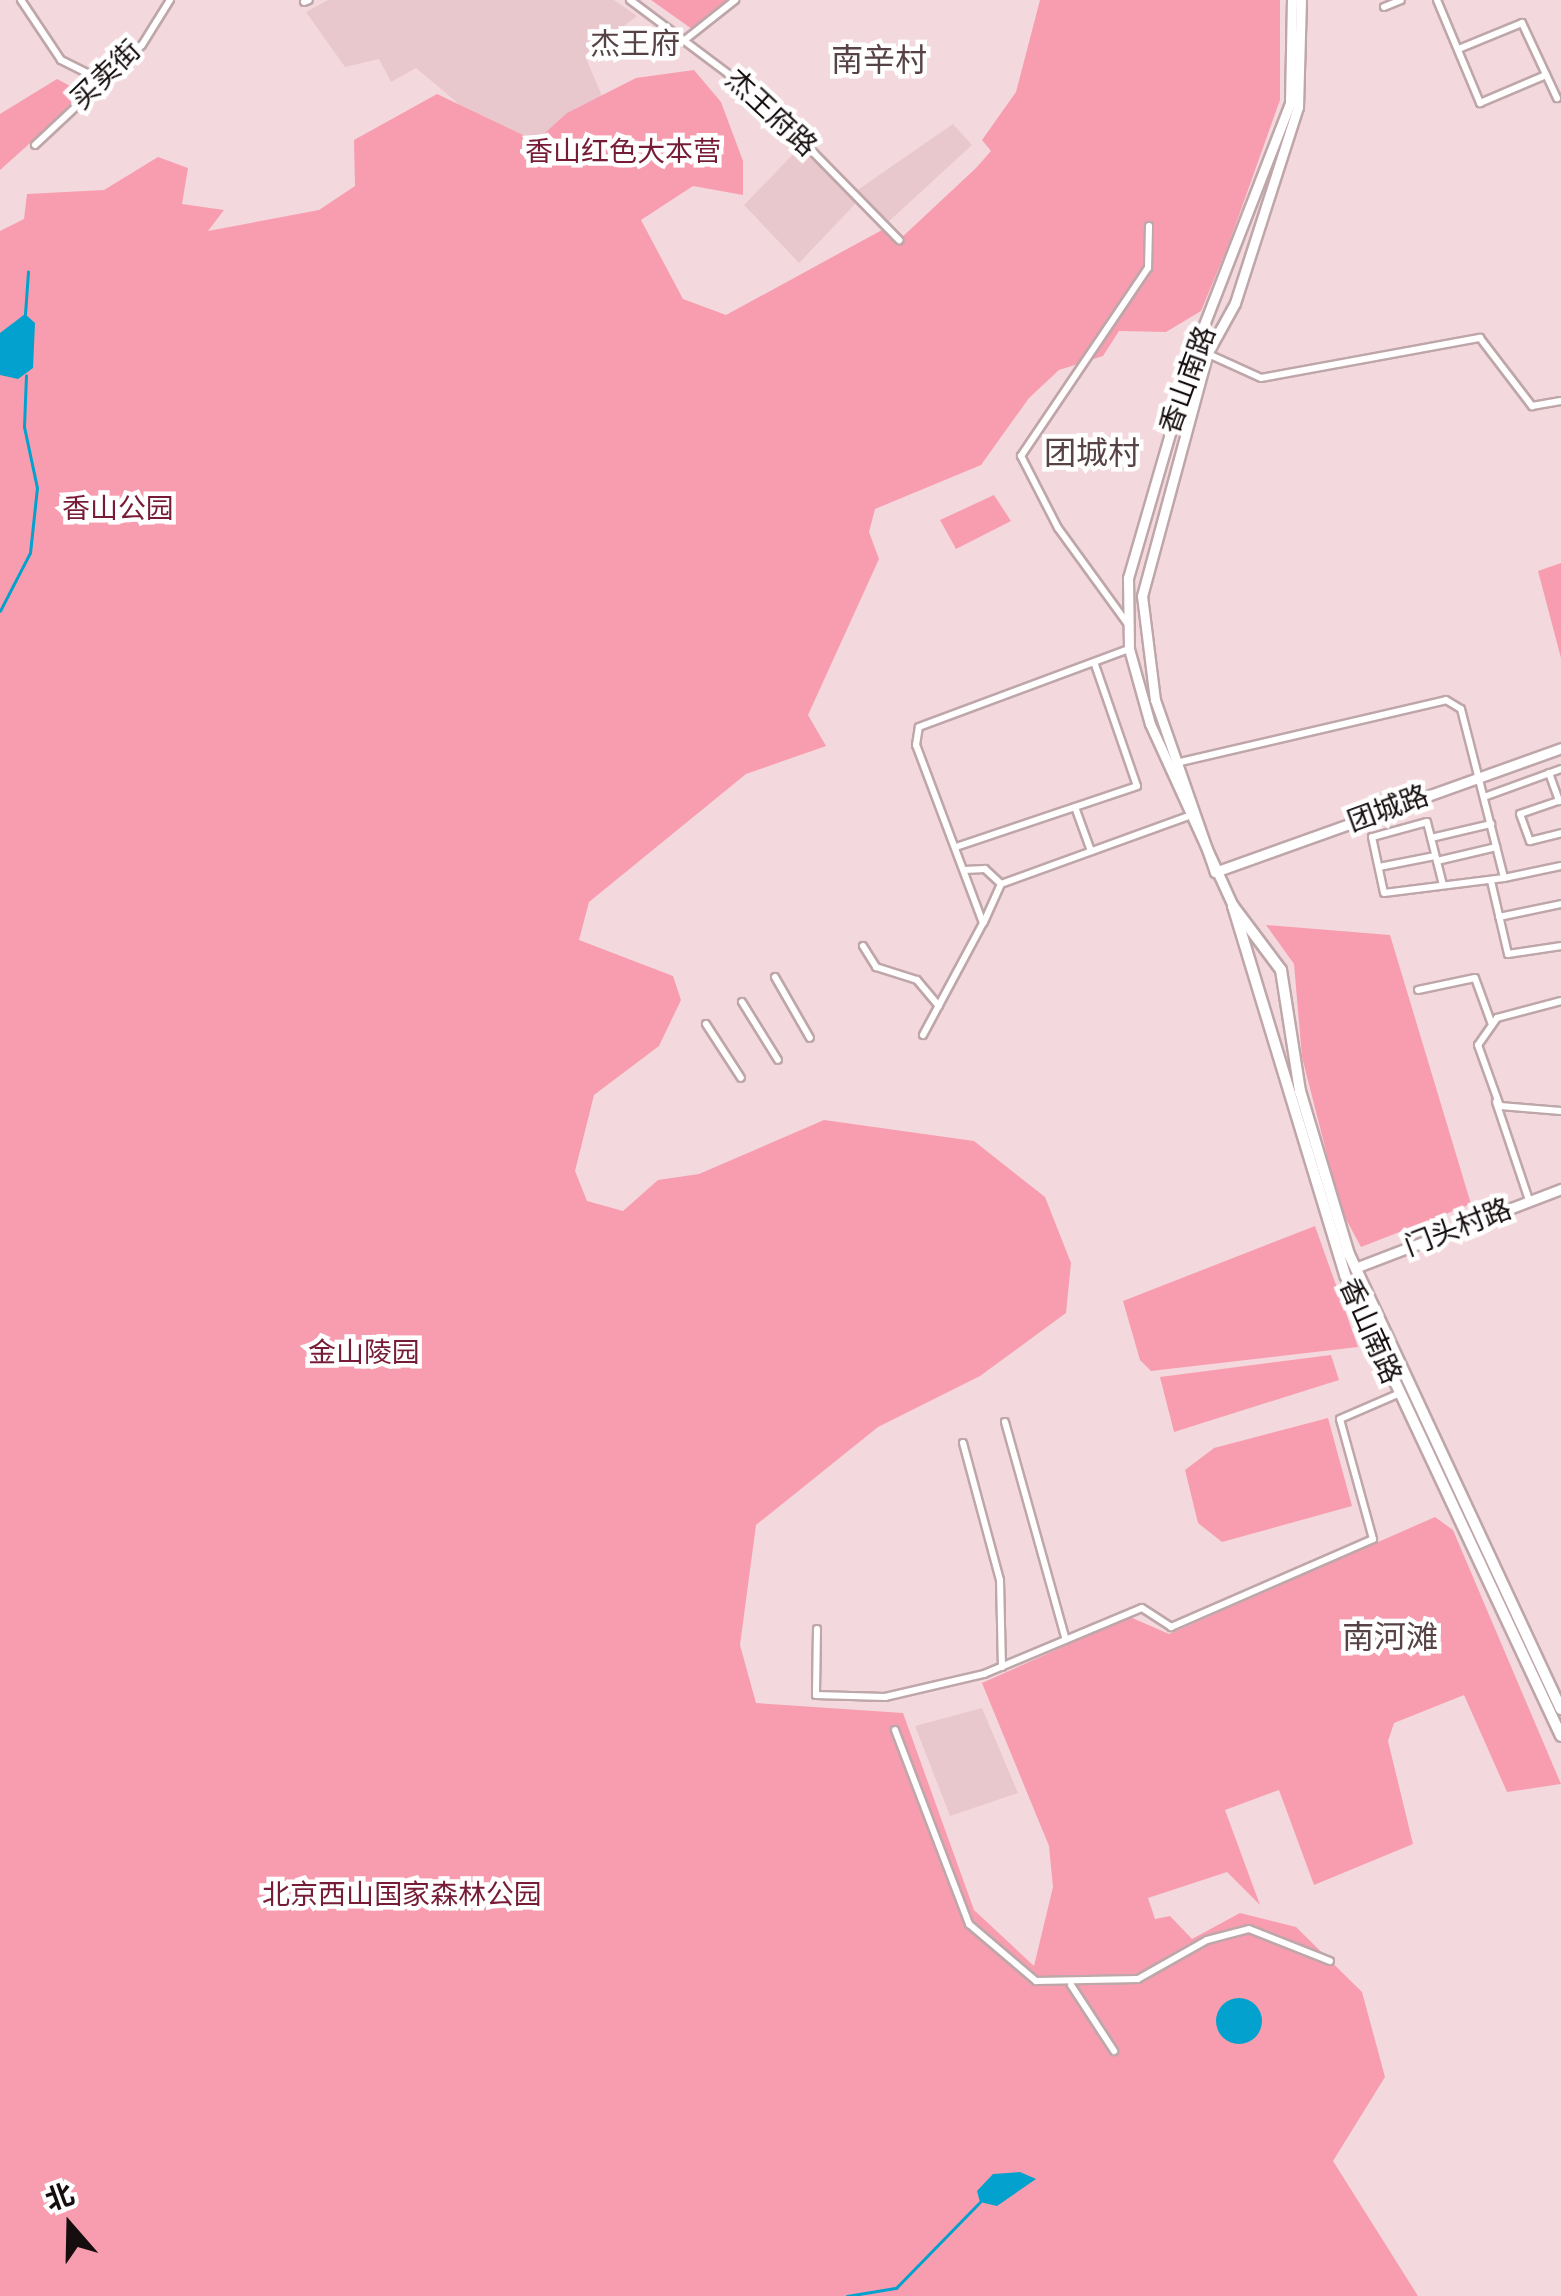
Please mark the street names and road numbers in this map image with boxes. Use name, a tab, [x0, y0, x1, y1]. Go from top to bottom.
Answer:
street label: 买卖街	[64, 34, 148, 116]
street label: 杰王府路	[719, 63, 823, 163]
street label: 香山南路	[1153, 322, 1223, 438]
street label: 团城路	[1343, 779, 1433, 839]
street label: 门头村路	[1400, 1192, 1516, 1264]
street label: 香山南路	[1332, 1273, 1408, 1389]

